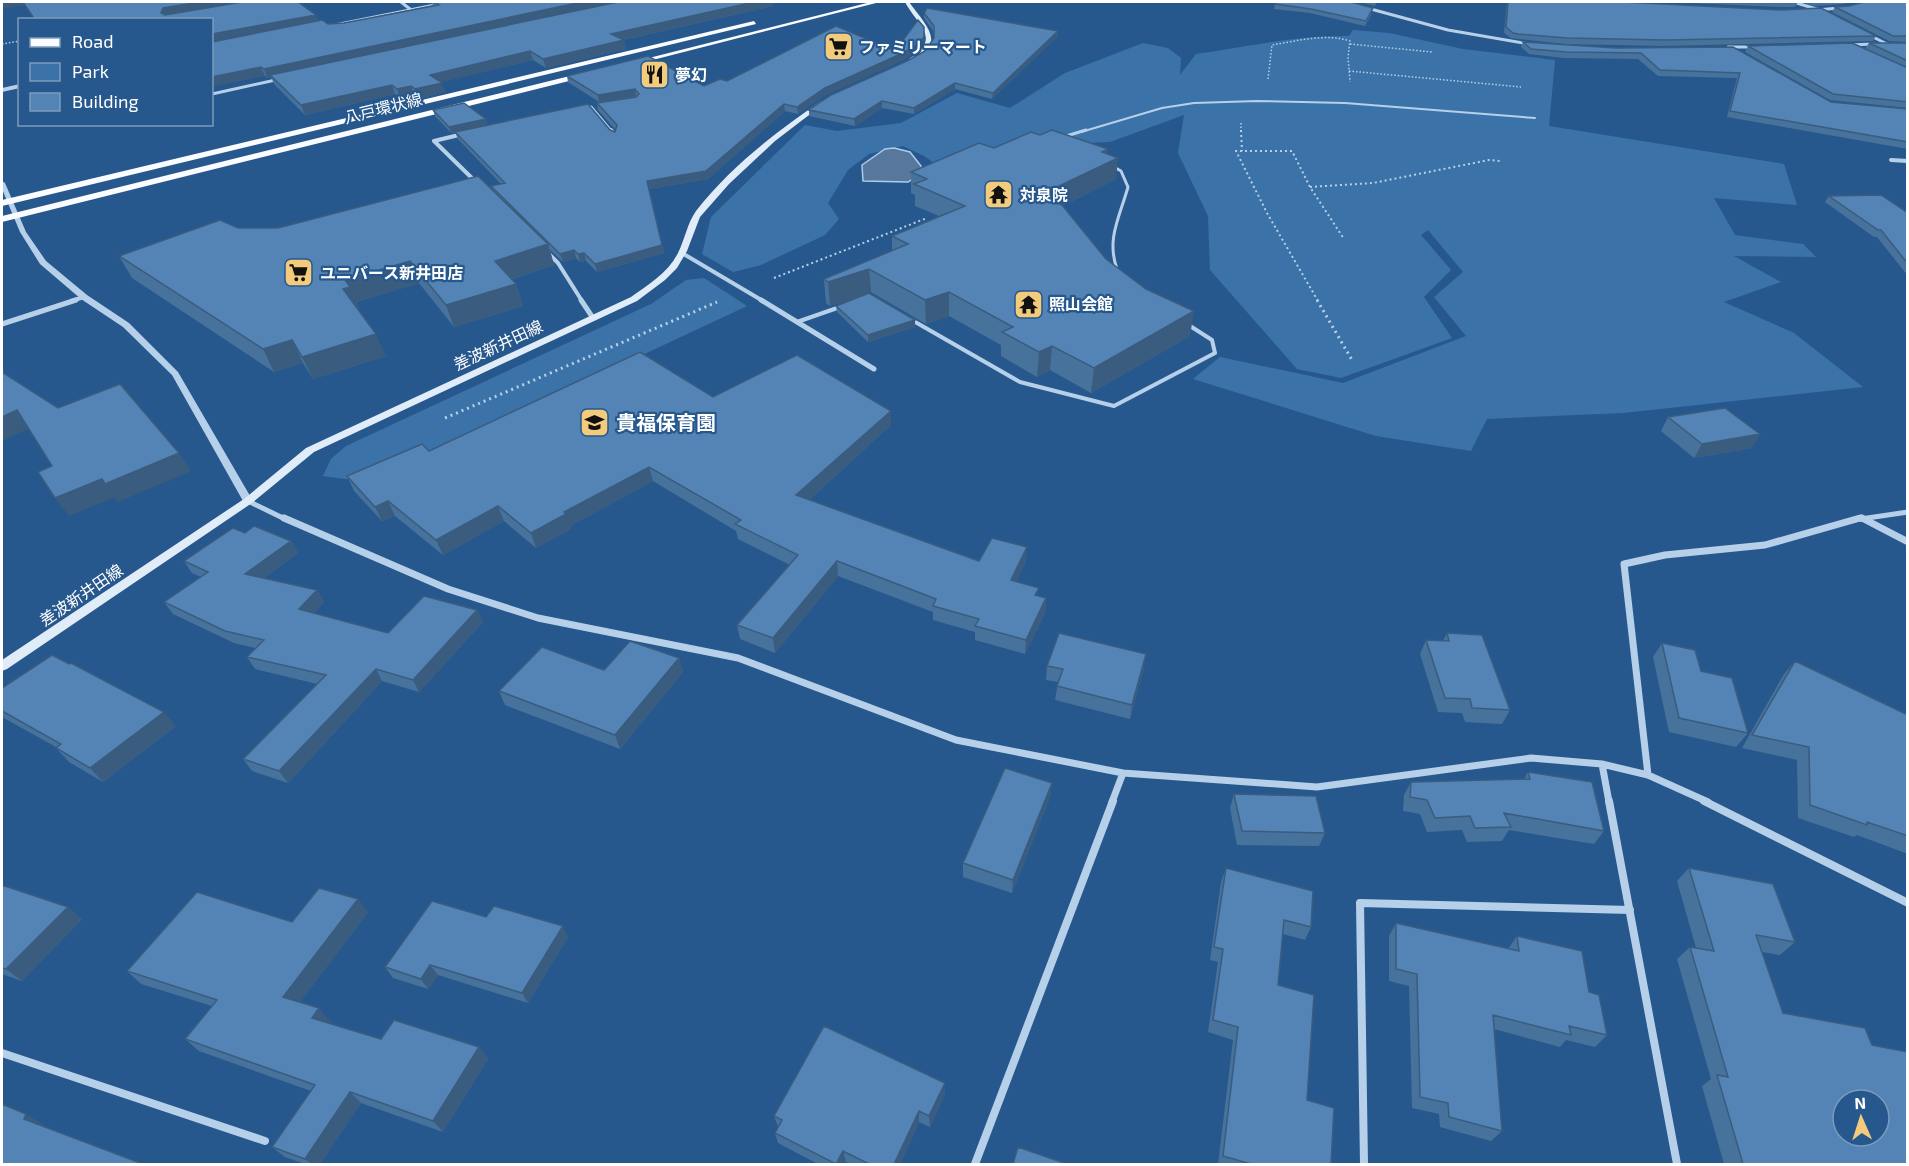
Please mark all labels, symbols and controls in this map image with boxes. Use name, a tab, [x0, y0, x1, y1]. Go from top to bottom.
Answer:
legend	[18, 18, 213, 126]
text: Road	[72, 30, 113, 52]
supermarket icon: ファミリーマート	[822, 31, 854, 63]
place label: ファミリーマート	[859, 37, 987, 56]
restaurant icon: 夢幻	[638, 59, 670, 91]
text: Park	[72, 60, 109, 82]
place label: 夢幻	[675, 65, 707, 84]
street label: 八戸環状線	[342, 89, 424, 126]
text: Building	[72, 90, 139, 112]
temple icon: 対泉院	[983, 179, 1015, 211]
place label: 対泉院	[1020, 185, 1068, 204]
supermarket icon: ユニバース新井田店	[283, 257, 315, 289]
place label: ユニバース新井田店	[320, 263, 463, 282]
temple icon: 照山会館	[1012, 288, 1044, 320]
place label: 照山会館	[1049, 294, 1113, 313]
street label: 差波新井田線	[450, 316, 545, 373]
school or university icon: 貴福保育園	[579, 407, 611, 439]
place label: 貴福保育園	[616, 410, 716, 434]
street label: 差波新井田線	[36, 560, 126, 629]
north arrow	[1831, 1088, 1891, 1148]
text: N	[1854, 1093, 1866, 1112]

